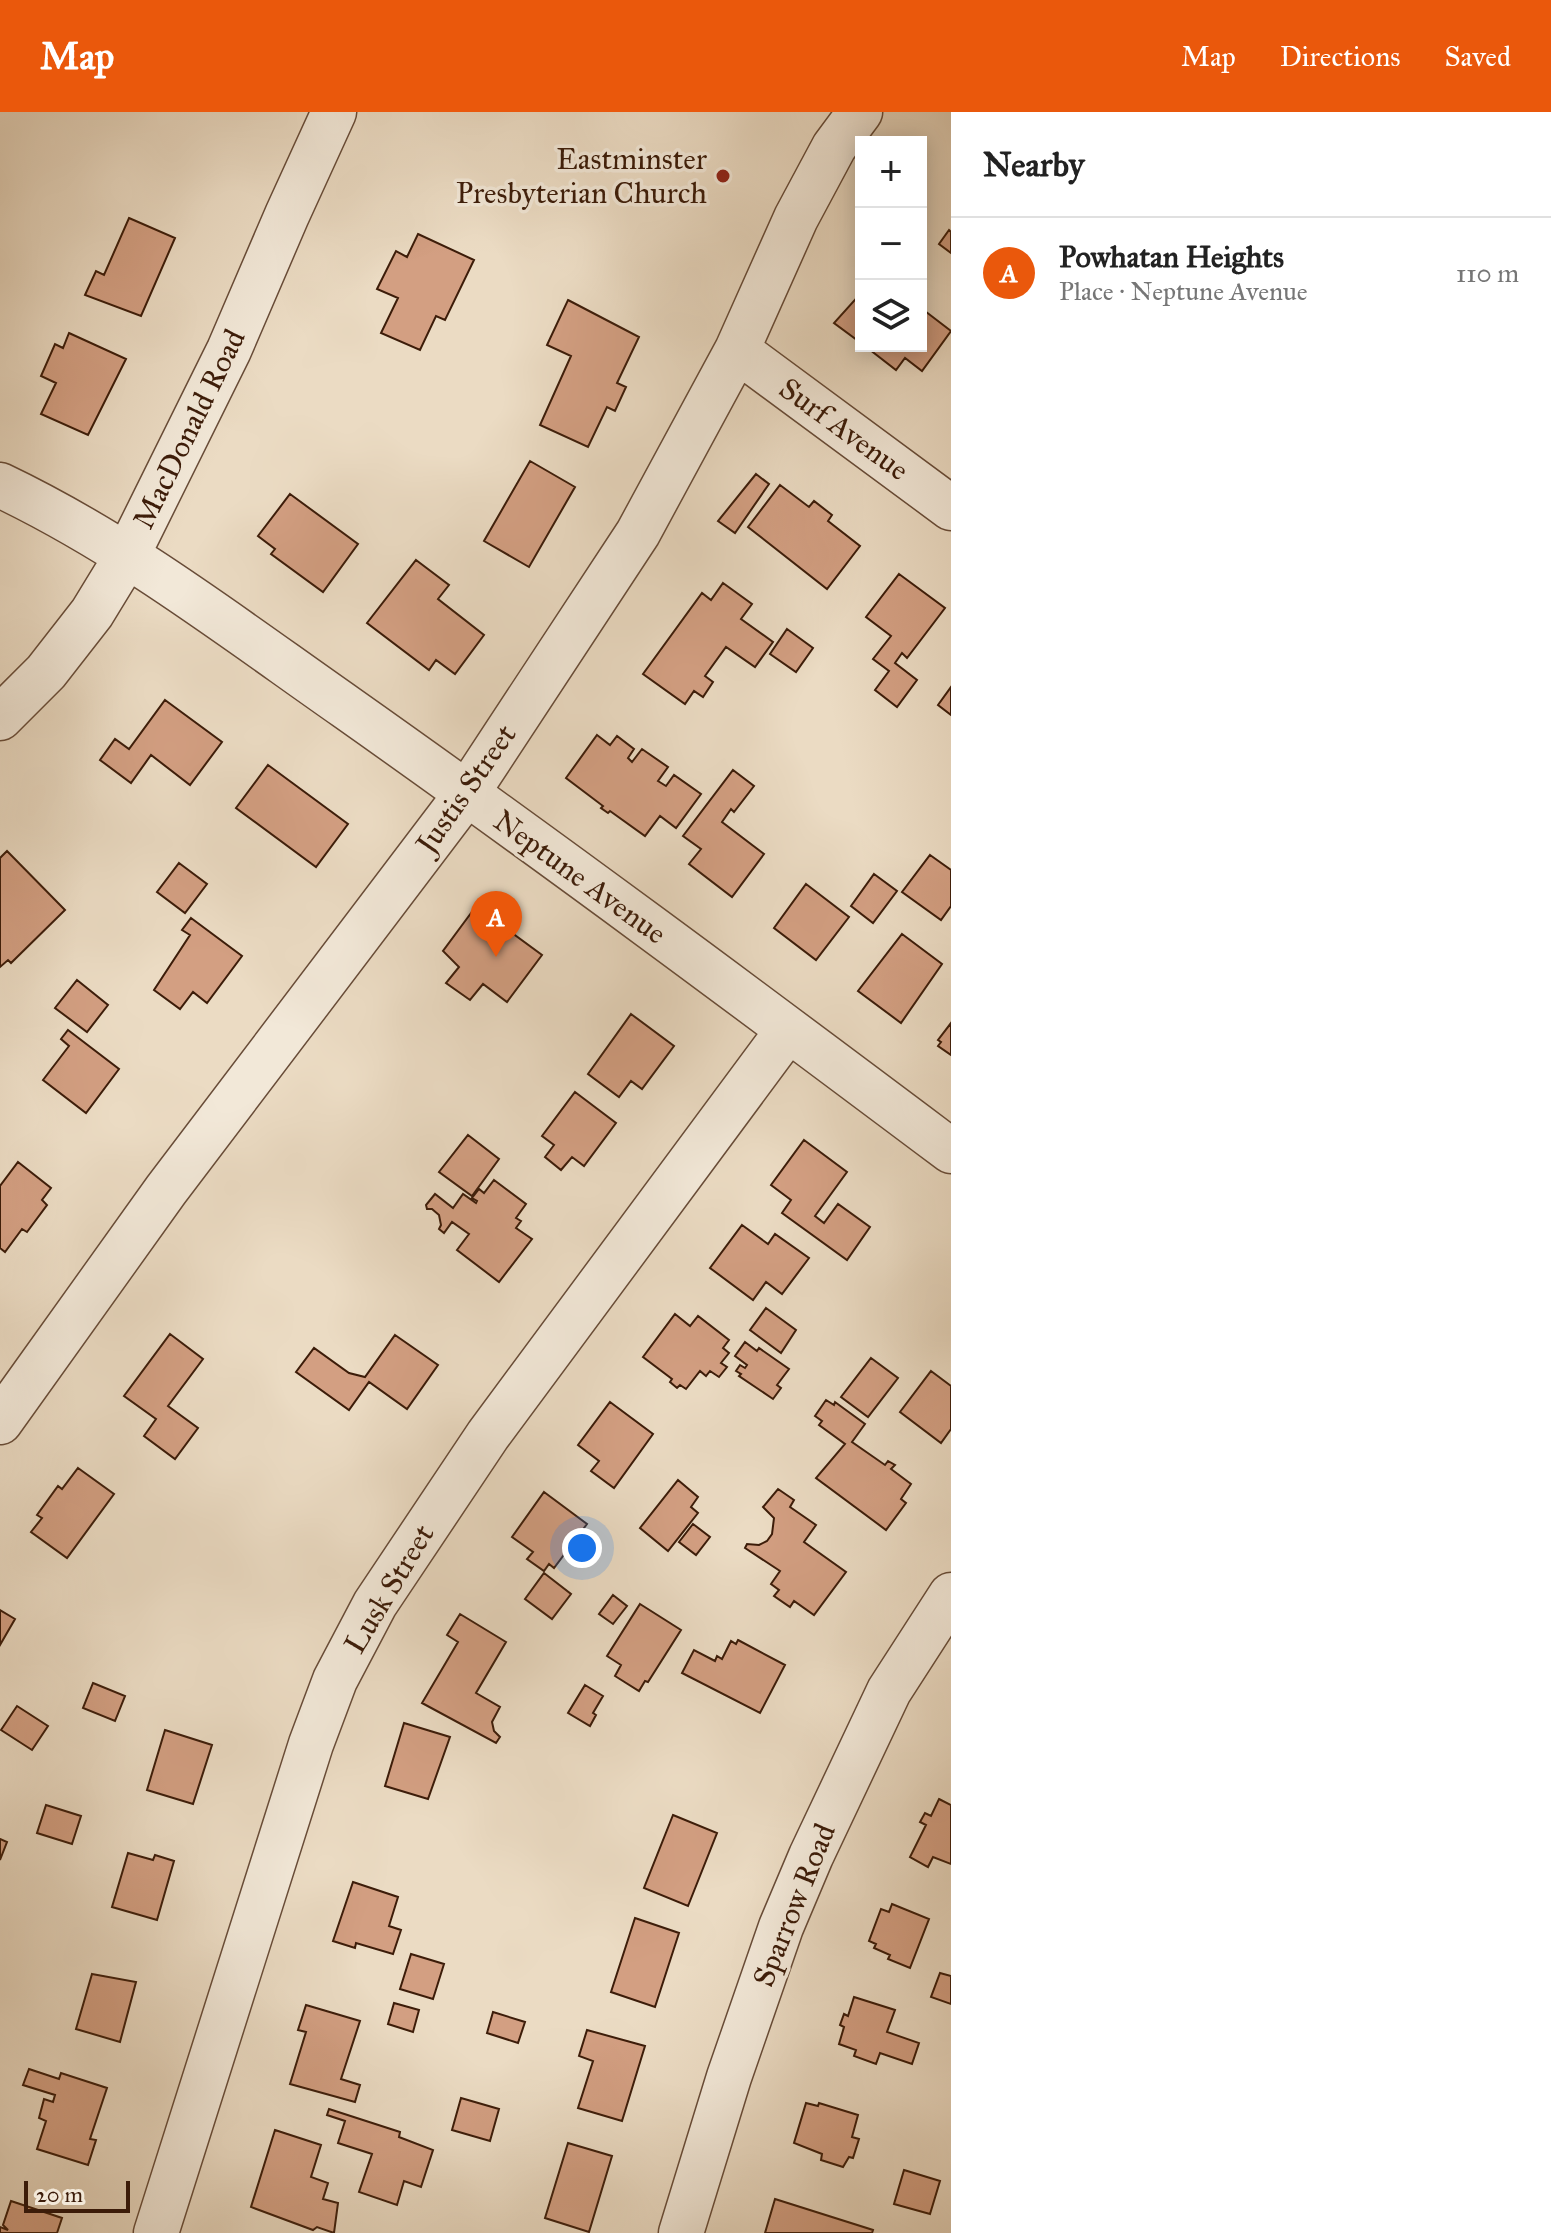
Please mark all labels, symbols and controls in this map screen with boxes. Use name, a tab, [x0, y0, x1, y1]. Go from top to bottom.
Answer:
text: Map	[40, 33, 114, 79]
text: Map	[1181, 39, 1236, 74]
text: Directions	[1280, 39, 1401, 74]
text: Saved	[1445, 39, 1511, 74]
map controls	[855, 136, 927, 352]
button: +	[855, 136, 927, 208]
place label: Eastminster Presbyterian Church	[456, 141, 708, 211]
text: Nearby	[983, 144, 1085, 185]
marker: Eastminster Presbyterian Church	[714, 167, 732, 185]
button: −	[855, 208, 927, 280]
text: Powhatan Heights	[1059, 239, 1284, 275]
text: A	[1000, 257, 1018, 289]
text: 110 m	[1456, 257, 1519, 289]
text: Place · Neptune Avenue	[1059, 275, 1308, 307]
button: layers	[855, 280, 927, 352]
street label: MacDonald Road	[125, 323, 253, 535]
street label: Surf Avenue	[772, 370, 916, 488]
street label: Justis Street	[407, 717, 524, 863]
street label: Neptune Avenue	[487, 802, 673, 952]
pin: A	[470, 891, 522, 957]
street label: Lusk Street	[337, 1518, 442, 1660]
your location	[562, 1528, 602, 1568]
street label: Sparrow Road	[745, 1818, 843, 1992]
scale bar	[24, 2177, 130, 2213]
text: 20 m	[36, 2181, 83, 2208]

